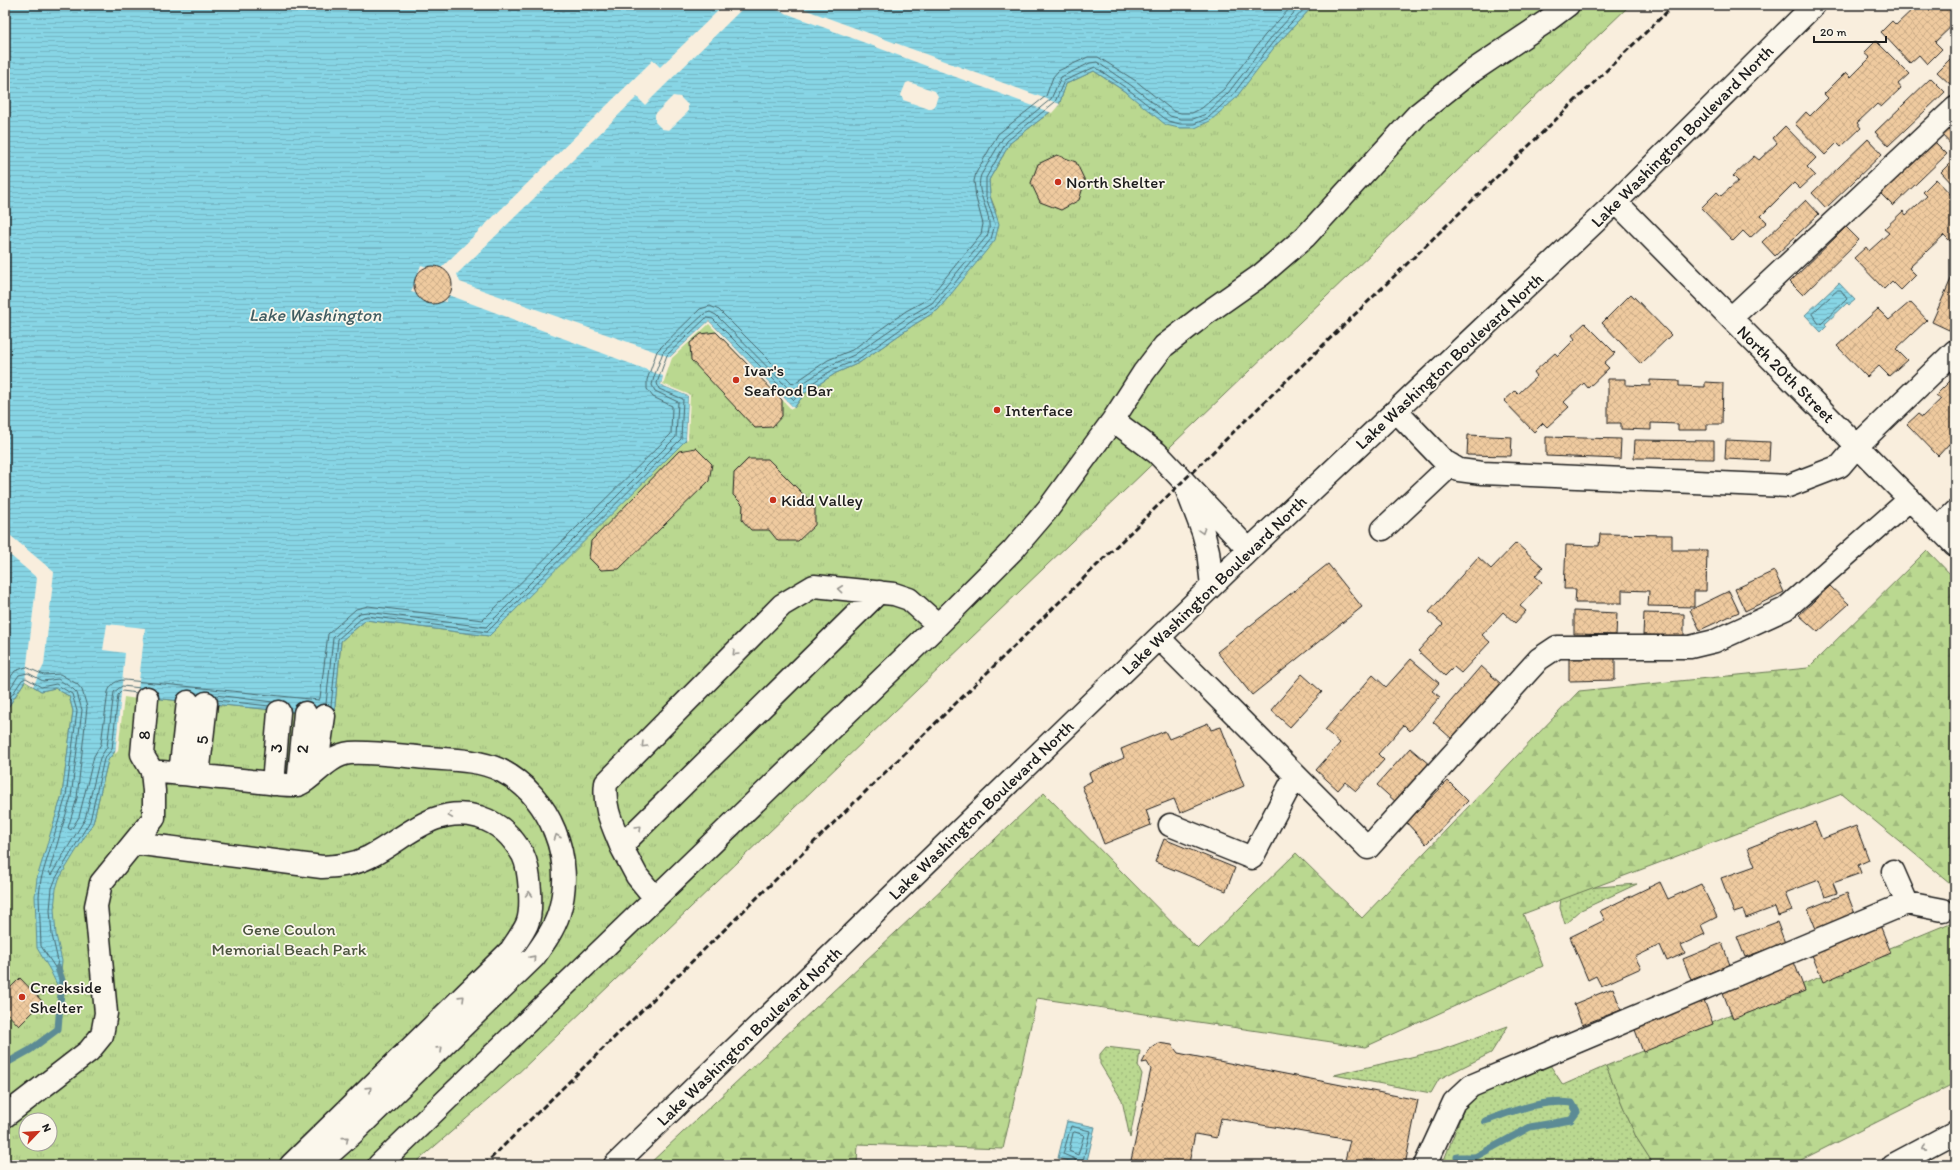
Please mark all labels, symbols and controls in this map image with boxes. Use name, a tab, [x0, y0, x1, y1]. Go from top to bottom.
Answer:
scale bar	[1814, 18, 1886, 44]
text: 20 m	[1820, 25, 1847, 39]
street label: Lake Washington Boulevard North	[1587, 41, 1777, 231]
place label: North Shelter	[1066, 172, 1165, 192]
marker: North Shelter	[1053, 177, 1063, 187]
street label: Lake Washington Boulevard North	[1351, 268, 1547, 453]
water label: Lake Washington	[249, 304, 382, 326]
street label: North 20th Street	[1733, 321, 1839, 427]
place label: Ivar's Seafood Bar	[744, 360, 833, 400]
marker: Ivar's Seafood Bar	[731, 375, 741, 385]
place label: Interface	[1005, 400, 1073, 420]
marker: Interface	[992, 405, 1002, 415]
place label: Kidd Valley	[781, 490, 863, 510]
street label: Lake Washington Boulevard North	[1117, 491, 1311, 679]
marker: Kidd Valley	[768, 495, 778, 505]
one-way arrow	[1197, 527, 1206, 534]
one-way arrow	[837, 584, 843, 593]
one-way arrow	[732, 648, 740, 656]
street label: Lake Washington Boulevard North	[884, 716, 1078, 904]
street label: 8	[134, 729, 154, 741]
street label: 5	[192, 734, 212, 745]
one-way arrow	[641, 740, 649, 748]
street label: 3	[266, 743, 286, 753]
street label: 2	[292, 743, 312, 754]
one-way arrow	[446, 810, 453, 819]
one-way arrow	[634, 825, 642, 833]
one-way arrow	[553, 834, 562, 841]
one-way arrow	[525, 891, 533, 897]
park label: Gene Coulon Memorial Beach Park	[211, 919, 367, 959]
street label: Lake Washington Boulevard North	[652, 942, 846, 1130]
one-way arrow	[528, 955, 535, 963]
place label: Creekside Shelter	[30, 977, 102, 1017]
marker: Creekside Shelter	[17, 992, 27, 1002]
one-way arrow	[457, 996, 465, 1003]
one-way arrow	[435, 1046, 443, 1054]
one-way arrow	[364, 1086, 372, 1094]
north arrow	[18, 1112, 58, 1152]
text: N	[39, 1122, 54, 1134]
one-way arrow	[341, 1137, 349, 1144]
one-way arrow	[1921, 1144, 1928, 1151]

